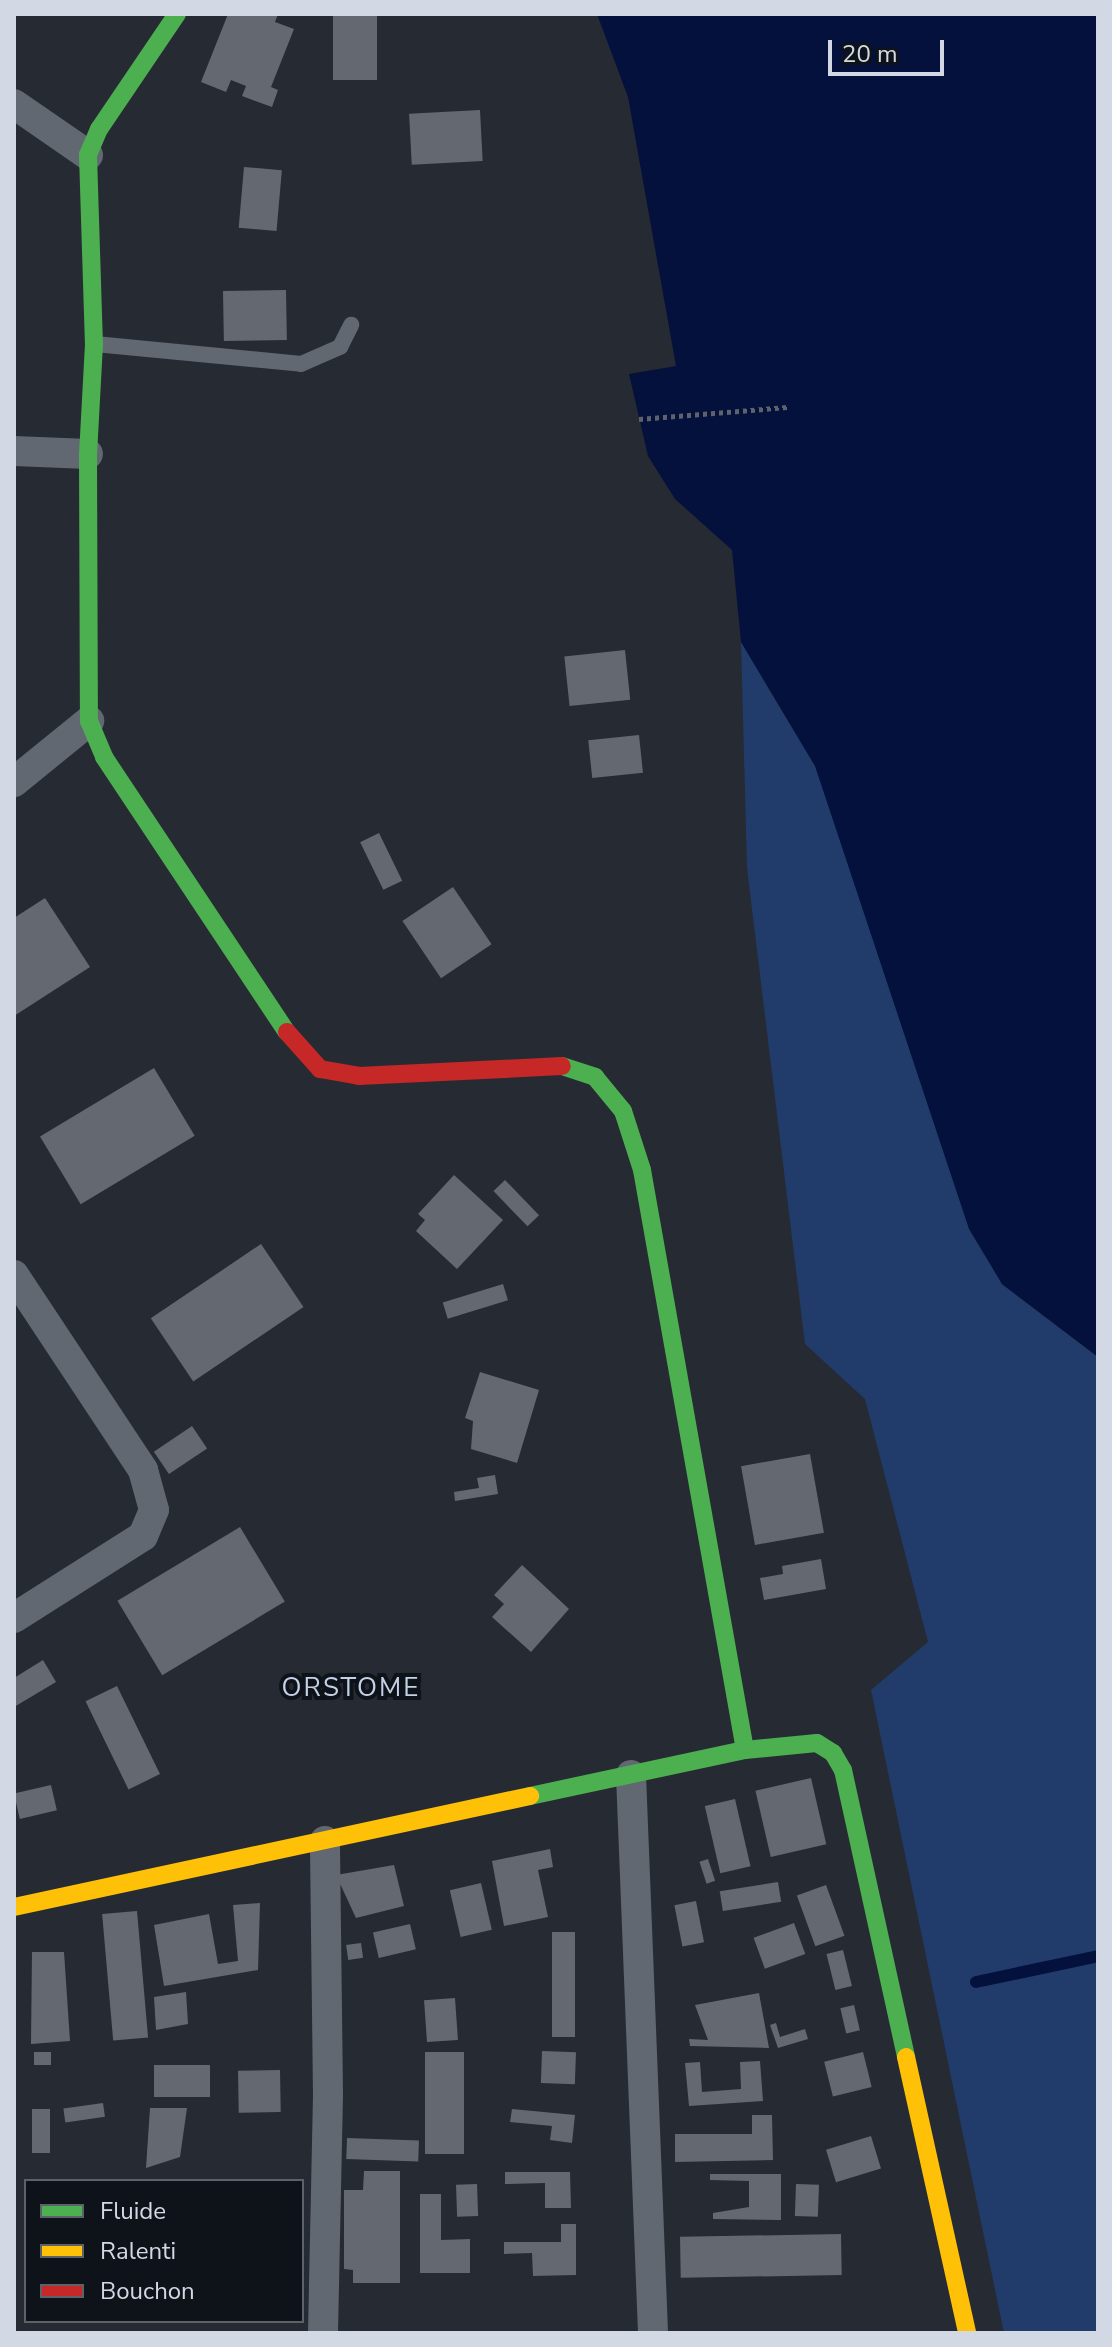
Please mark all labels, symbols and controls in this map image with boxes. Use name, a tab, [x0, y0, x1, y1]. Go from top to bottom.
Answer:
scale bar	[832, 24, 948, 74]
text: 20 m	[842, 38, 898, 70]
district label: ORSTOME	[282, 1672, 420, 1704]
legend	[24, 2179, 304, 2323]
text: Fluide	[100, 2195, 166, 2227]
text: Ralenti	[100, 2235, 176, 2267]
text: Bouchon	[100, 2275, 195, 2307]

